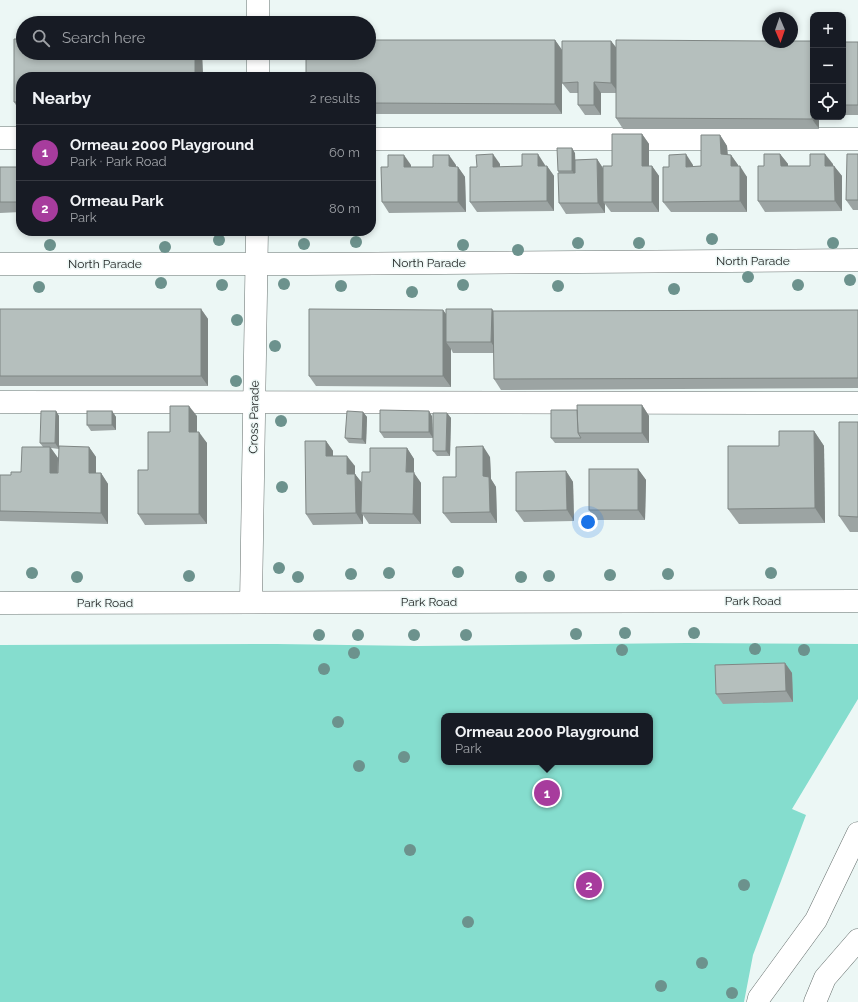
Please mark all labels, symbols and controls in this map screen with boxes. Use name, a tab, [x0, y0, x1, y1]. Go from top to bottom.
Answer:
north arrow	[762, 12, 798, 48]
map controls	[810, 12, 846, 120]
button: +	[810, 12, 846, 48]
search box	[16, 16, 376, 60]
icon: search	[30, 27, 52, 49]
text: Search here	[62, 29, 145, 47]
button: −	[810, 48, 846, 84]
button: locate	[810, 84, 846, 120]
text: Nearby	[32, 88, 91, 108]
text: 2 results	[310, 91, 360, 106]
text: Ormeau 2000 Playground	[70, 136, 254, 154]
text: 1	[42, 145, 48, 160]
text: 60 m	[329, 145, 360, 160]
text: Park · Park Road	[70, 154, 167, 169]
text: Ormeau Park	[70, 192, 164, 210]
text: 2	[41, 201, 49, 216]
text: 80 m	[329, 201, 360, 216]
text: Park	[70, 210, 97, 225]
street label: North Parade	[716, 254, 790, 268]
street label: North Parade	[392, 256, 466, 270]
street label: North Parade	[68, 257, 142, 271]
street label: Cross Parade	[246, 380, 262, 454]
your location	[578, 512, 598, 532]
street label: Park Road	[725, 594, 781, 608]
street label: Park Road	[401, 595, 457, 609]
street label: Park Road	[77, 596, 133, 610]
popup	[441, 713, 653, 765]
text: Ormeau 2000 Playground	[455, 723, 639, 741]
text: Park	[455, 741, 482, 756]
pin: 1	[534, 778, 560, 808]
pin: 2	[576, 870, 602, 900]

